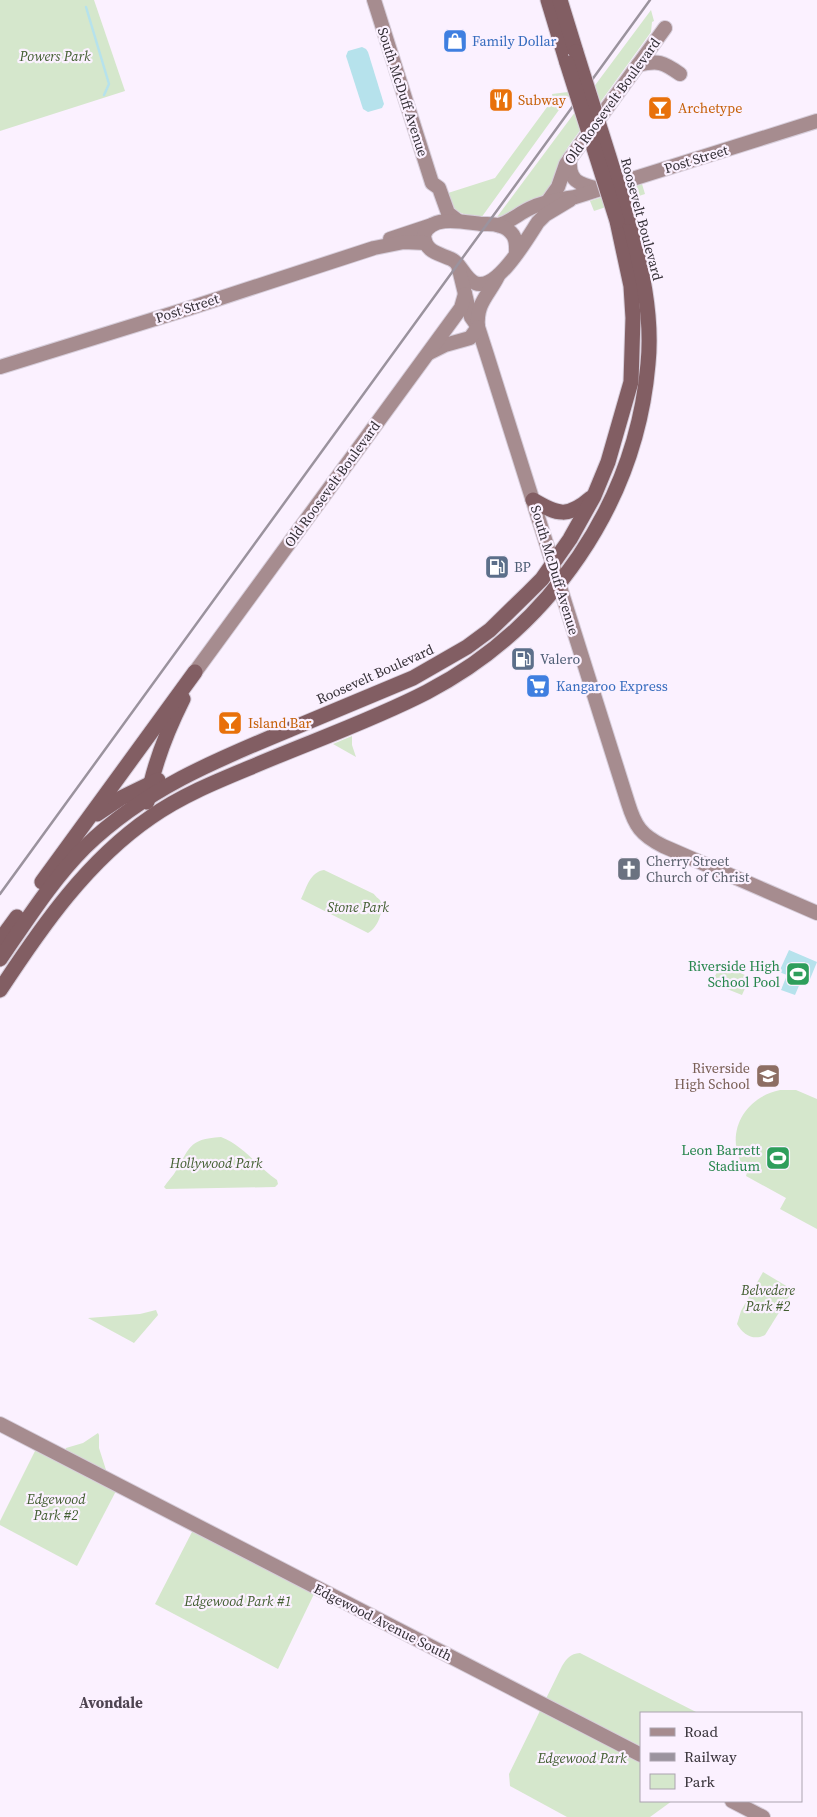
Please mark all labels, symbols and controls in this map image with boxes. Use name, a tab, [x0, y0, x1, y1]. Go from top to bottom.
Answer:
street label: South McDuff Avenue	[373, 25, 433, 159]
shop icon: Family Dollar	[442, 28, 468, 54]
place label: Family Dollar	[472, 31, 557, 51]
street label: Old Roosevelt Boulevard	[559, 34, 665, 168]
park label: Powers Park	[18, 46, 91, 66]
restaurant icon: Subway	[488, 87, 514, 113]
place label: Subway	[518, 90, 567, 110]
bar icon: Archetype	[647, 95, 673, 121]
place label: Archetype	[678, 98, 742, 118]
street label: Post Street	[662, 140, 731, 178]
street label: Roosevelt Boulevard	[616, 155, 668, 283]
street label: Post Street	[153, 288, 222, 328]
street label: Old Roosevelt Boulevard	[279, 417, 385, 551]
street label: South McDuff Avenue	[526, 503, 584, 637]
fuel station icon: BP	[484, 554, 510, 580]
place label: BP	[514, 557, 531, 577]
street label: Roosevelt Boulevard	[313, 639, 437, 709]
fuel station icon: Valero	[510, 646, 536, 672]
place label: Valero	[540, 649, 581, 669]
supermarket icon: Kangaroo Express	[525, 673, 551, 699]
place label: Kangaroo Express	[556, 676, 668, 696]
bar icon: Island Bar	[217, 710, 243, 736]
place label: Island Bar	[248, 713, 311, 733]
place label: Cherry Street Church of Christ	[646, 851, 750, 887]
church icon: Cherry Street Church of Christ	[616, 856, 642, 882]
park label: Stone Park	[327, 897, 389, 917]
place label: Riverside High School Pool	[688, 956, 780, 992]
sports icon: Riverside High School Pool	[785, 961, 811, 987]
place label: Riverside High School	[674, 1058, 750, 1094]
school or university icon: Riverside High School	[755, 1063, 781, 1089]
place label: Leon Barrett Stadium	[681, 1140, 760, 1176]
sports icon: Leon Barrett Stadium	[765, 1145, 791, 1171]
park label: Hollywood Park	[169, 1153, 263, 1173]
park label: Belvedere Park #2	[740, 1280, 795, 1316]
park label: Edgewood Park #2	[25, 1489, 86, 1525]
street label: Edgewood Avenue South	[311, 1578, 455, 1666]
park label: Edgewood Park #1	[183, 1591, 292, 1611]
district label: Avondale	[79, 1692, 143, 1713]
legend	[640, 1712, 802, 1802]
text: Road	[684, 1721, 718, 1742]
text: Railway	[684, 1746, 737, 1767]
park label: Edgewood Park	[536, 1748, 627, 1768]
text: Park	[684, 1771, 716, 1792]

